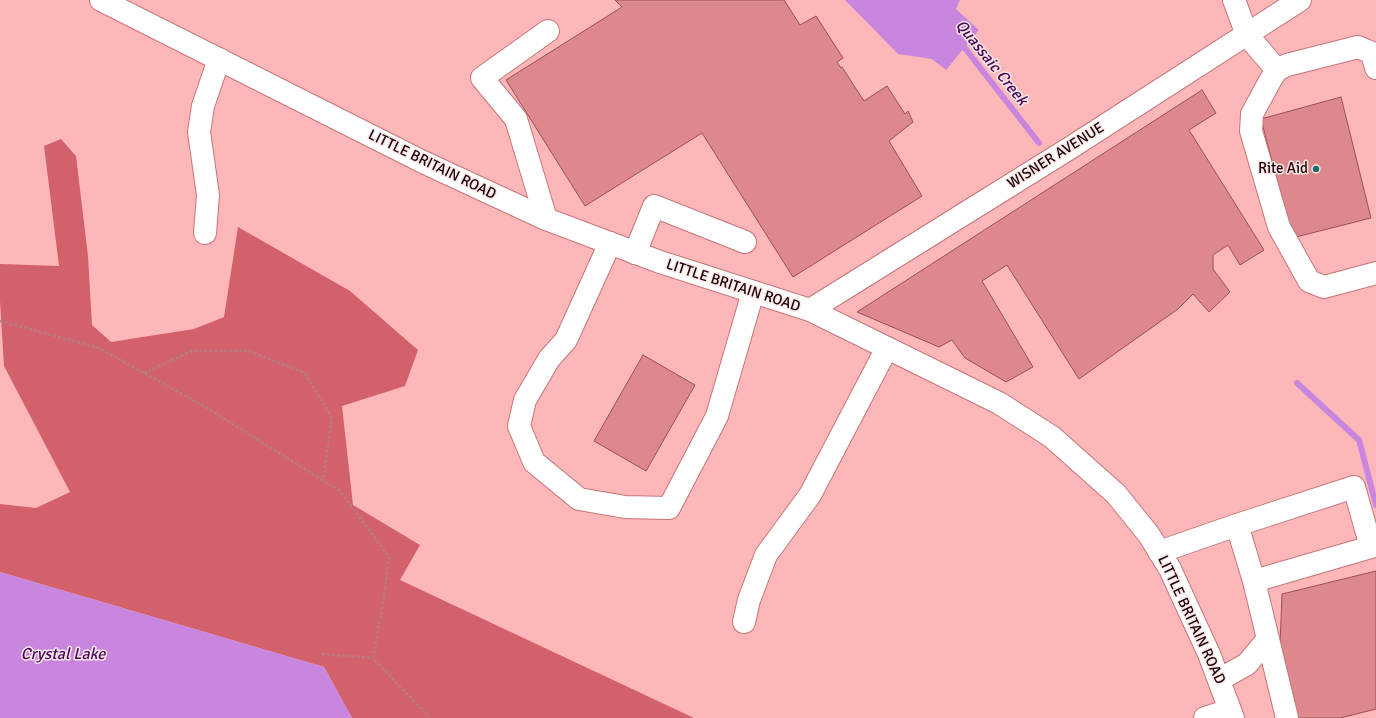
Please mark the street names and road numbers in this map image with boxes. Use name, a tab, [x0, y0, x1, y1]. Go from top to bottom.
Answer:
street label: WISNER AVENUE	[1004, 119, 1108, 193]
street label: LITTLE BRITAIN ROAD	[365, 126, 499, 204]
street label: LITTLE BRITAIN ROAD	[664, 256, 802, 316]
street label: LITTLE BRITAIN ROAD	[1153, 553, 1229, 687]

